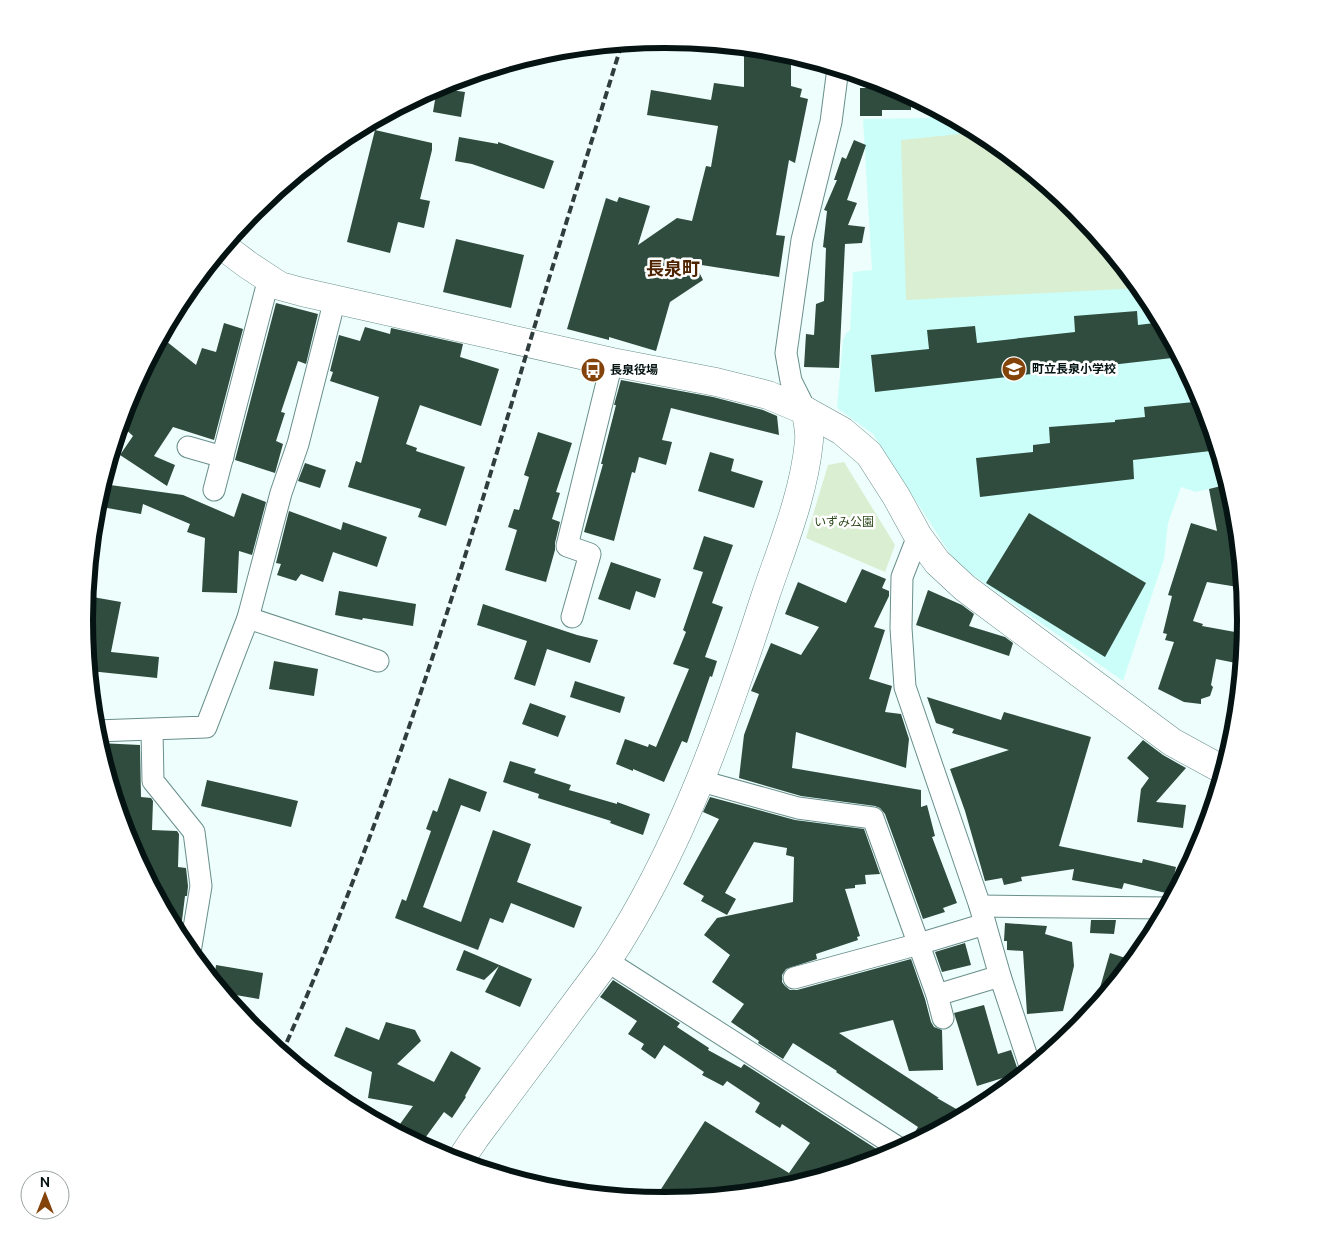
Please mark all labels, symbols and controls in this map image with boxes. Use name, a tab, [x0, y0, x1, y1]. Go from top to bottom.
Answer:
district label: 長泉町	[646, 258, 700, 278]
school or university icon: 町立長泉小学校	[1001, 356, 1027, 382]
bus stop icon: 長泉役場	[580, 357, 606, 383]
place label: 町立長泉小学校	[1032, 362, 1116, 375]
place label: 長泉役場	[610, 363, 658, 376]
park label: いずみ公園	[814, 515, 874, 528]
north arrow	[20, 1170, 70, 1220]
text: N	[40, 1174, 50, 1190]

